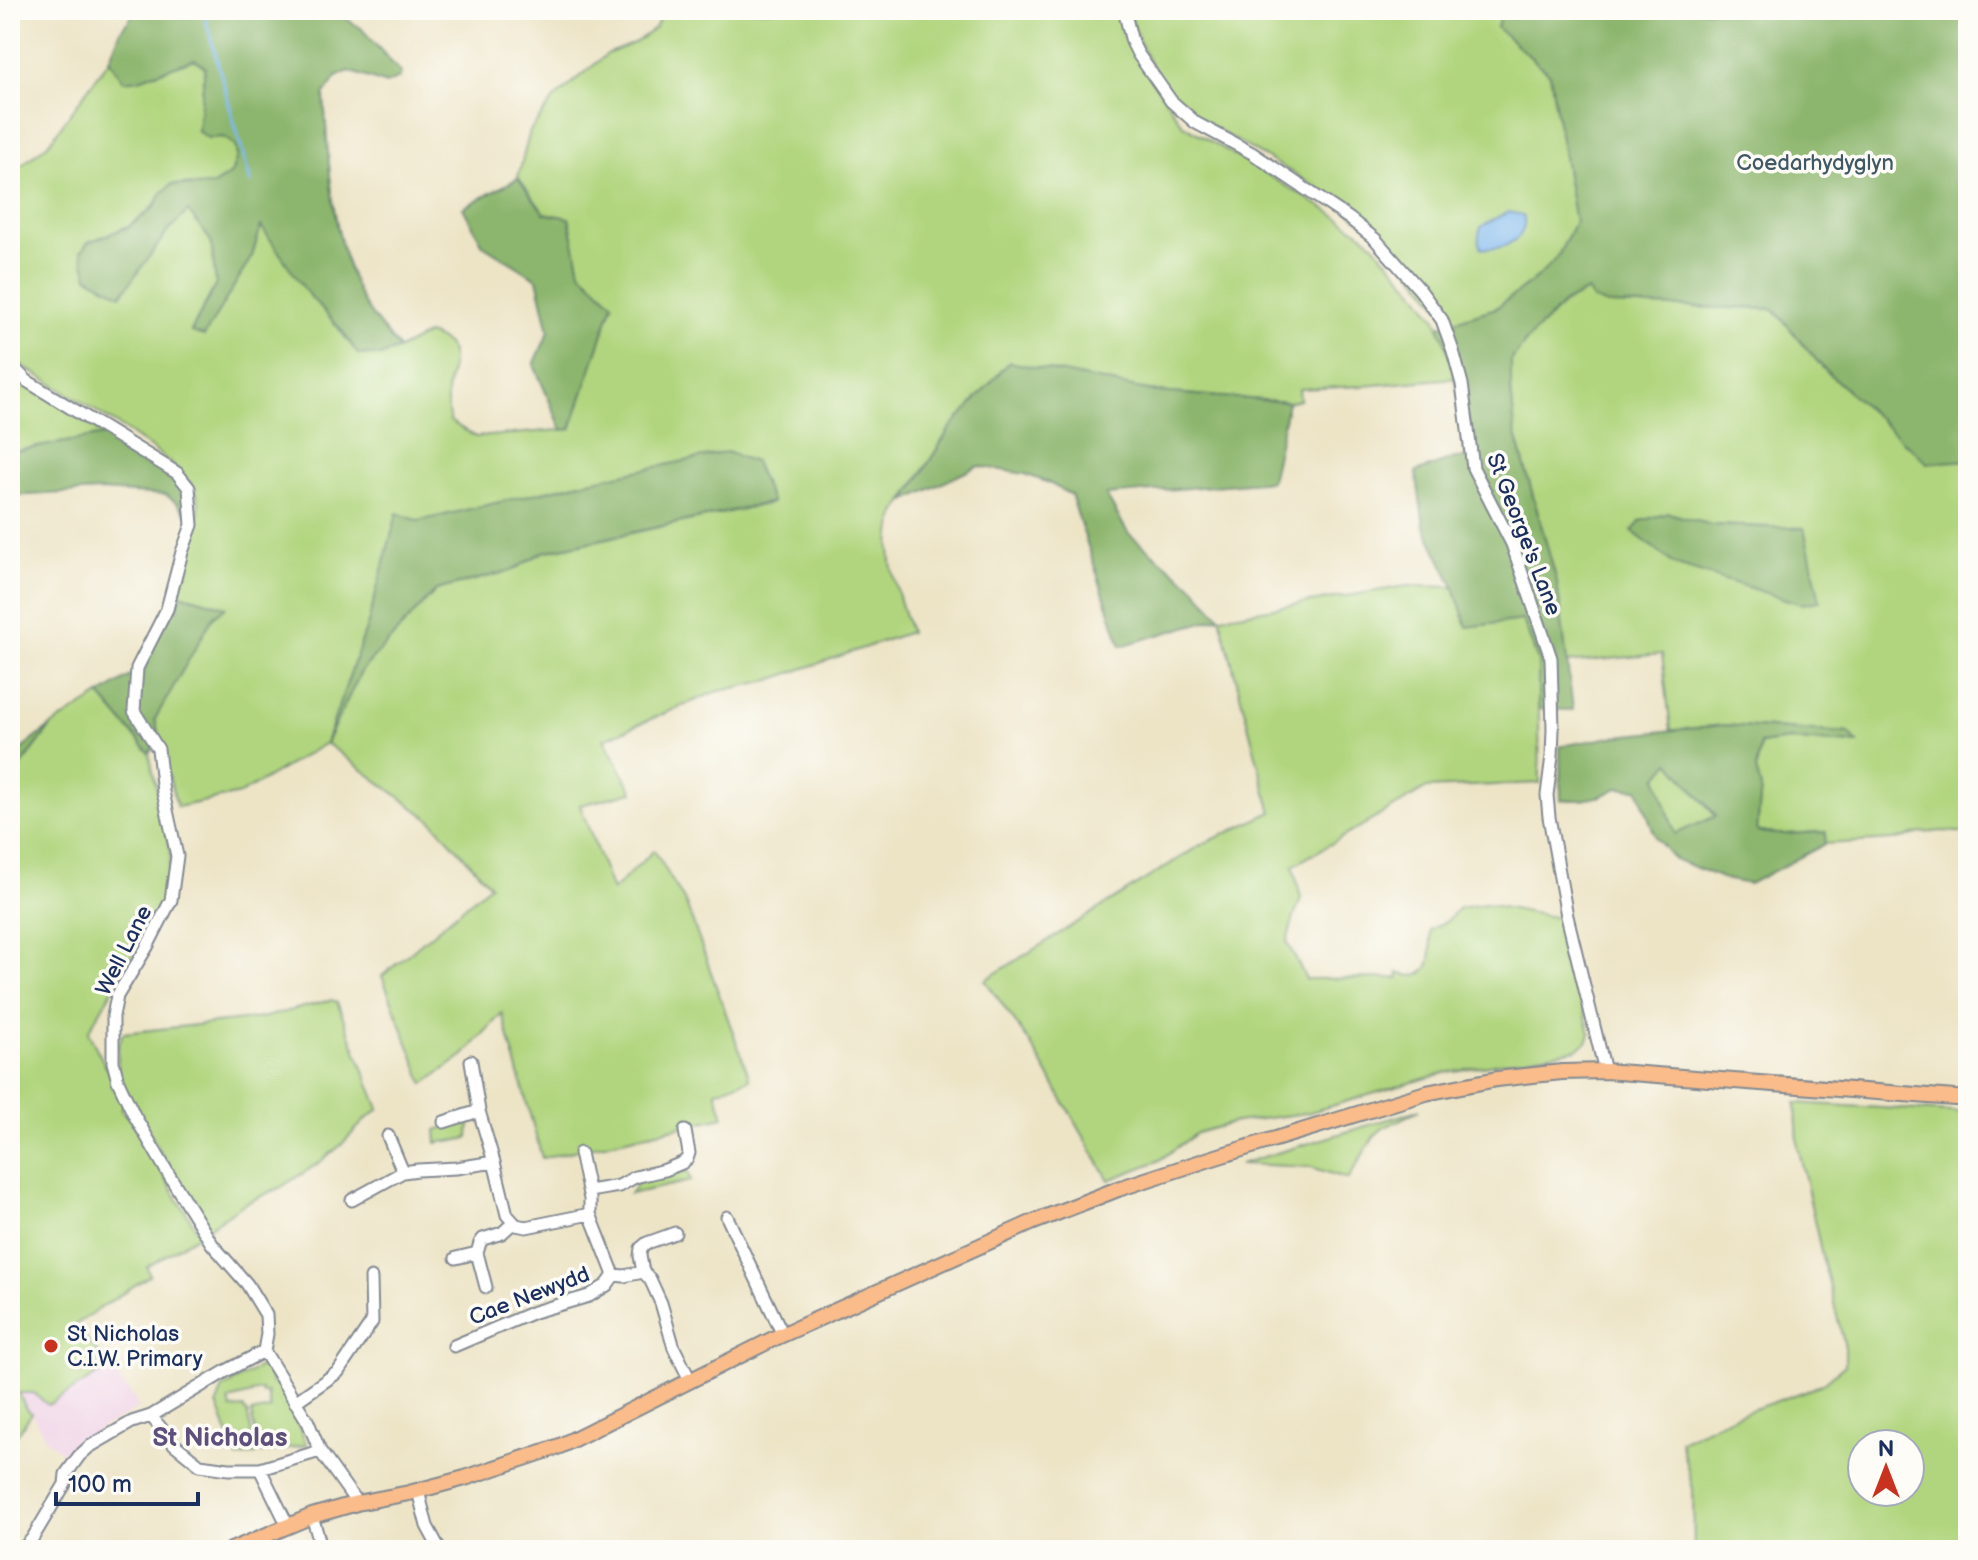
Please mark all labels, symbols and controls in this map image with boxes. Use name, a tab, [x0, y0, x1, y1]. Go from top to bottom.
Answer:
park label: Coedarhydyglyn	[1736, 150, 1894, 177]
street label: St George's Lane	[1480, 450, 1567, 619]
street label: Well Lane	[90, 901, 159, 1000]
street label: Cae Newydd	[466, 1261, 593, 1332]
place label: St Nicholas C.I.W. Primary	[67, 1321, 203, 1373]
marker: St Nicholas C.I.W. Primary	[42, 1337, 60, 1355]
district label: St Nicholas	[153, 1423, 288, 1454]
north arrow	[1846, 1428, 1926, 1508]
text: N	[1878, 1436, 1894, 1463]
scale bar	[56, 1456, 198, 1506]
text: 100 m	[68, 1470, 132, 1499]

